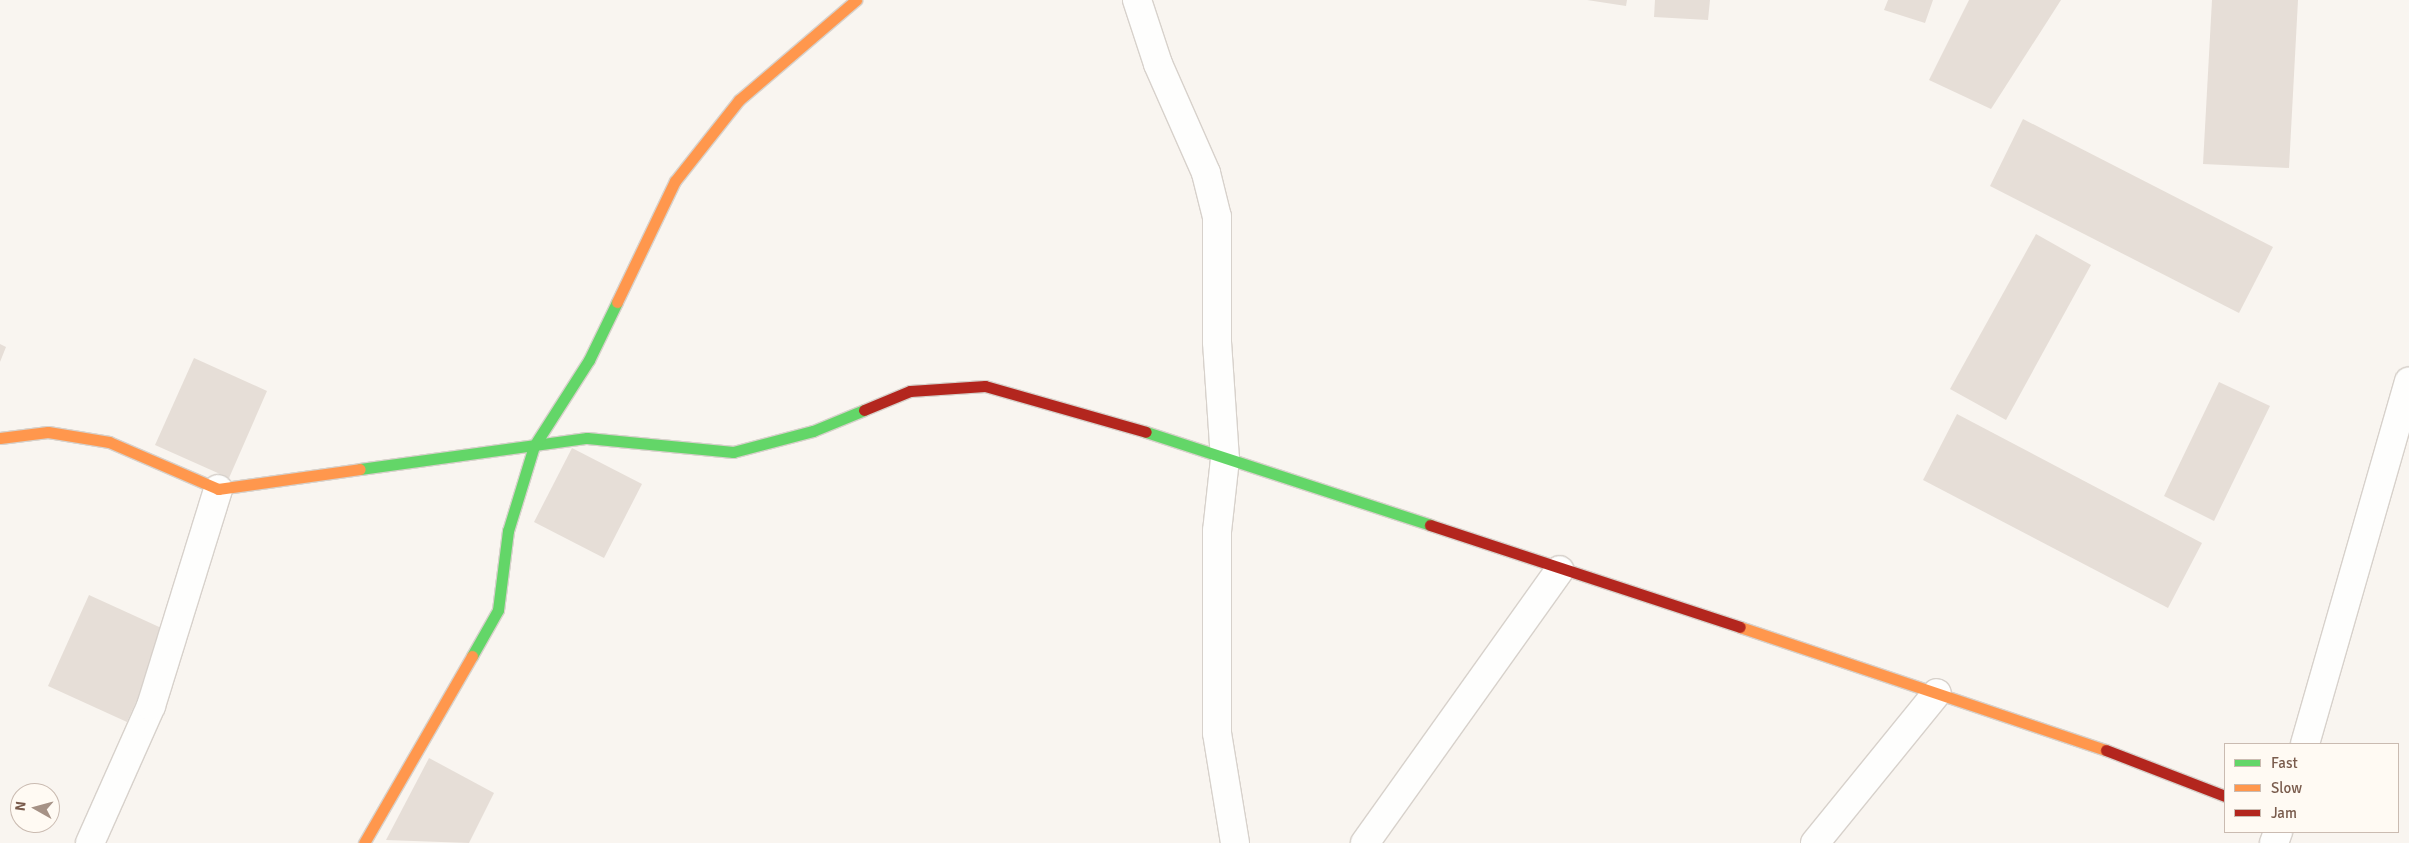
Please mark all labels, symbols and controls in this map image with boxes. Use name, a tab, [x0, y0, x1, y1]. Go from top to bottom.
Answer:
legend	[2224, 743, 2399, 833]
text: Fast	[2271, 754, 2298, 772]
text: Slow	[2271, 779, 2302, 797]
north arrow	[10, 783, 60, 833]
text: N	[12, 800, 30, 812]
text: Jam	[2271, 804, 2297, 822]

